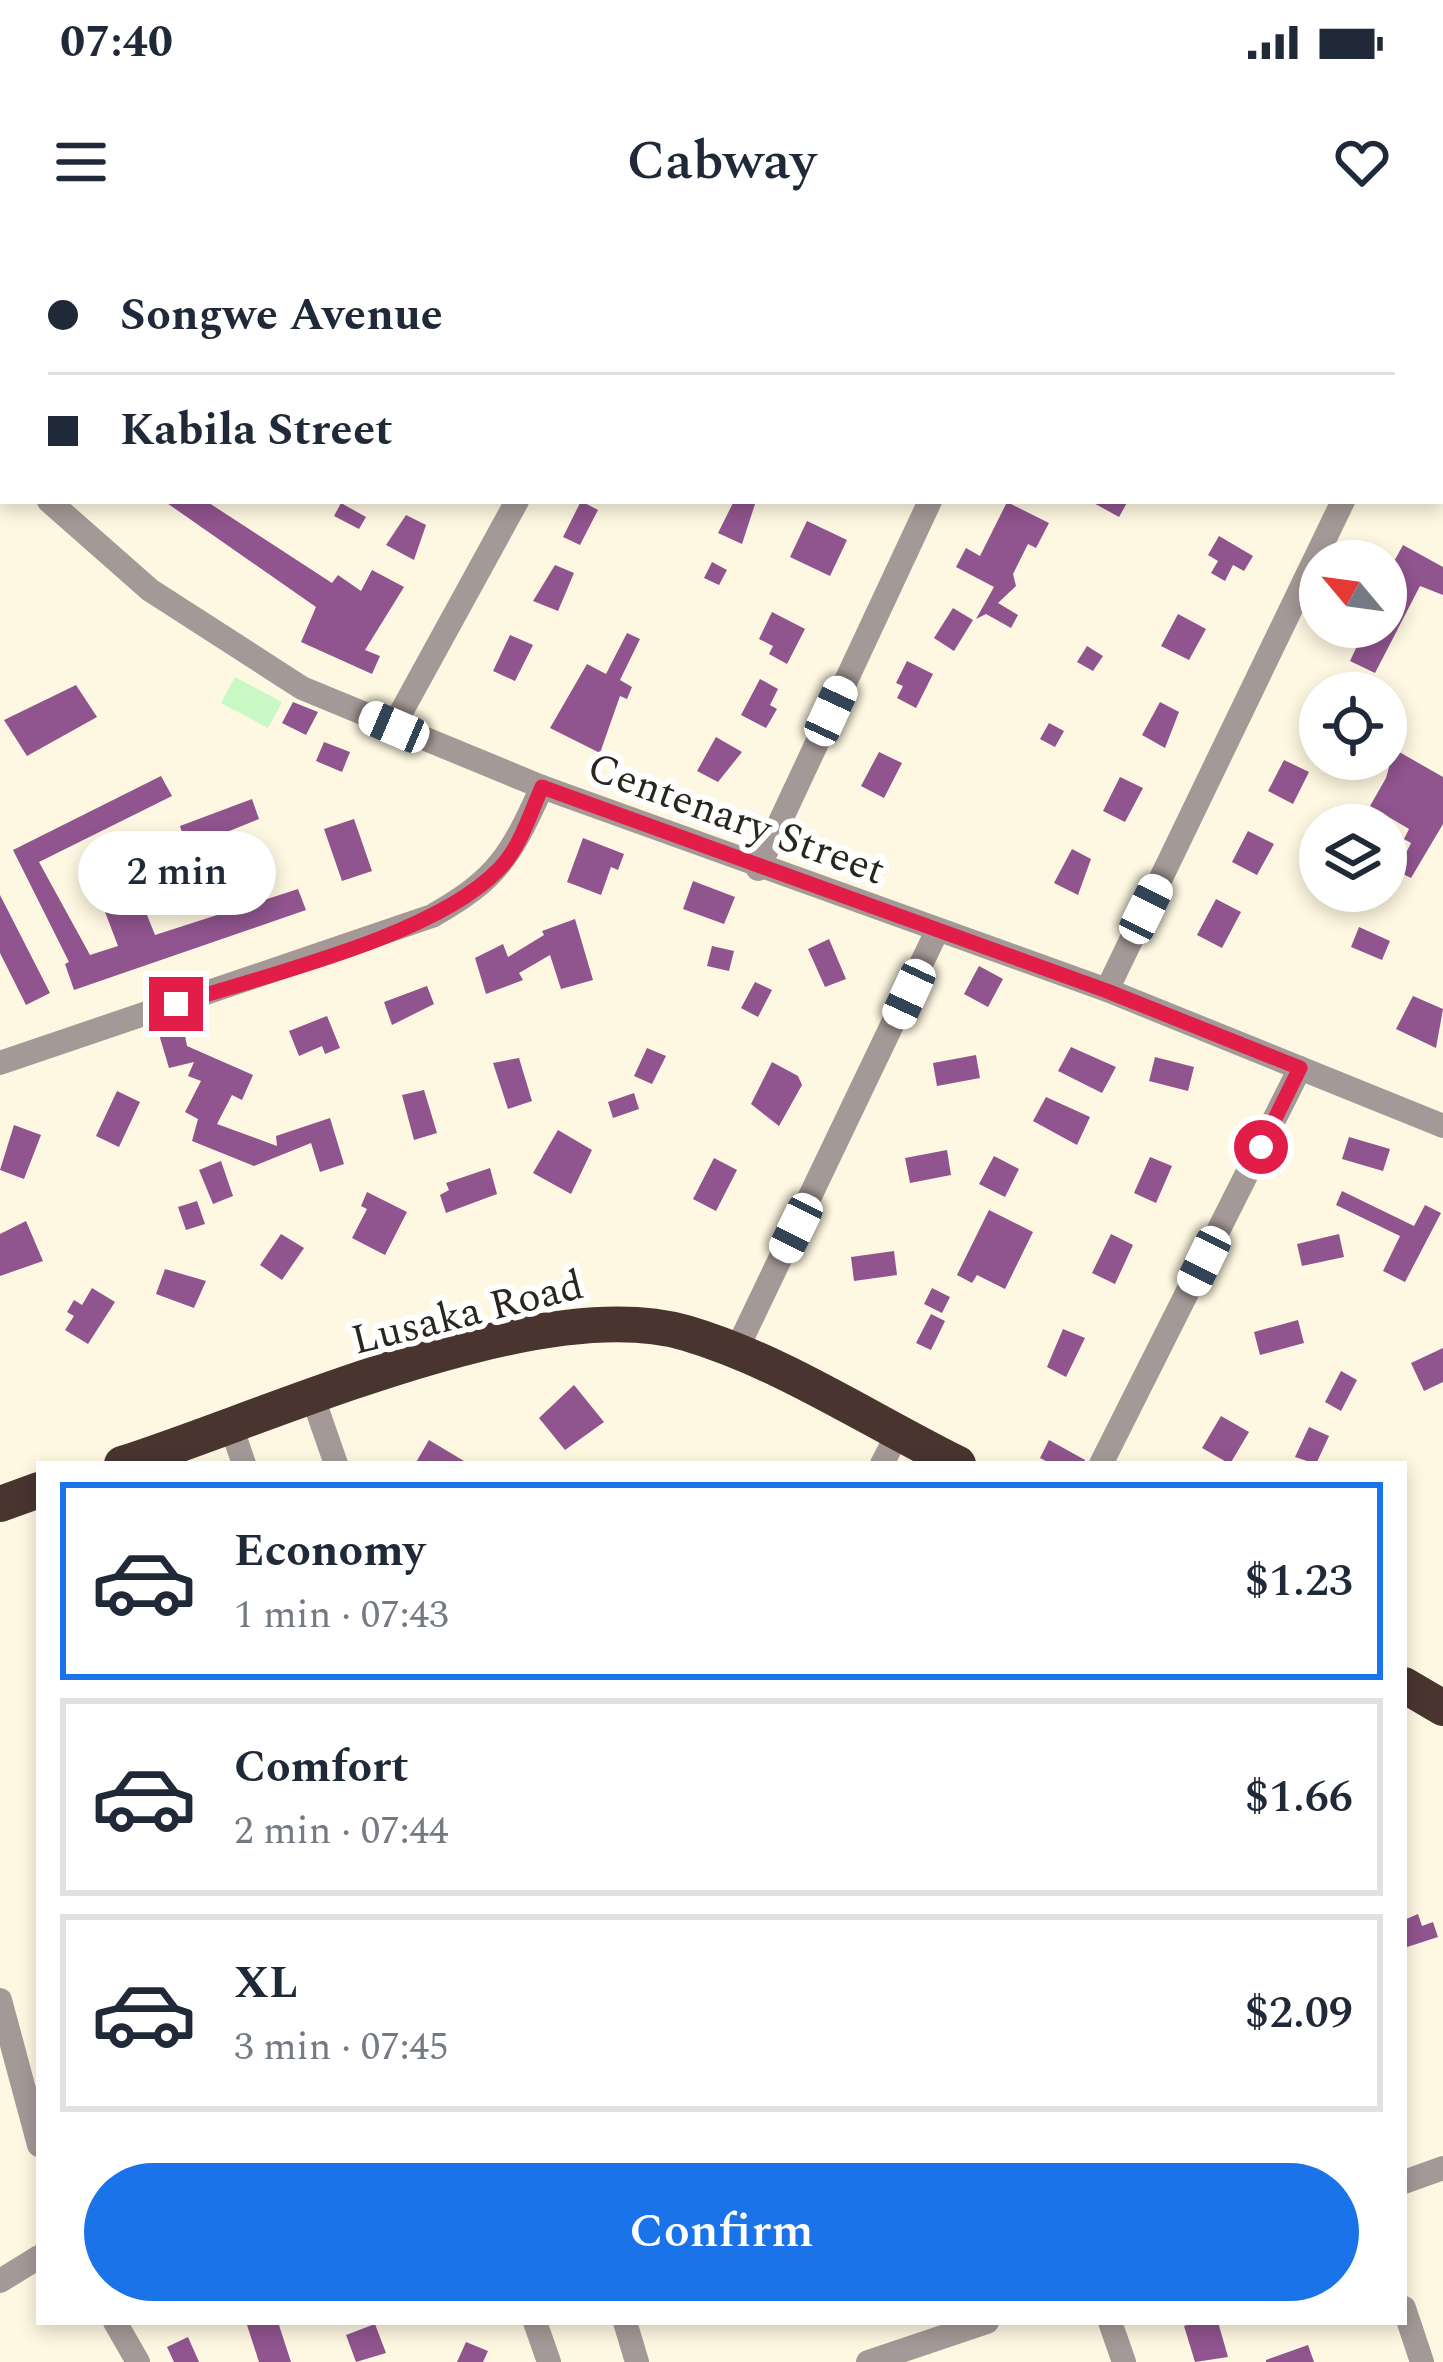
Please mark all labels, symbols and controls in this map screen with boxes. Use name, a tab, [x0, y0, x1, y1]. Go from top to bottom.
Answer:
text: 07:40	[60, 8, 173, 77]
text: Cabway	[627, 121, 816, 203]
icon: menu	[48, 129, 114, 195]
icon: heart	[1329, 129, 1395, 195]
text: Songwe Avenue	[120, 281, 443, 350]
text: Kabila Street	[120, 396, 393, 465]
north arrow	[1299, 540, 1407, 648]
map controls	[1299, 540, 1407, 912]
car	[799, 671, 863, 751]
button: locate	[1299, 672, 1407, 780]
car	[354, 696, 434, 758]
street label: Centenary Street	[578, 736, 894, 902]
button: layers	[1299, 804, 1407, 912]
callout: 2 min	[77, 830, 275, 914]
text: 2 min	[126, 843, 228, 902]
car	[1114, 869, 1178, 949]
car	[877, 954, 941, 1034]
route end	[149, 977, 203, 1031]
route start	[1234, 1120, 1288, 1174]
car	[764, 1188, 828, 1268]
car	[1172, 1221, 1236, 1301]
street label: Lusaka Road	[345, 1254, 590, 1373]
text: Economy	[234, 1517, 425, 1586]
icon: car	[90, 1527, 198, 1635]
text: $1.23	[1245, 1547, 1353, 1616]
text: 1 min · 07:43	[234, 1586, 449, 1645]
text: Comfort	[234, 1733, 409, 1802]
icon: car	[90, 1743, 198, 1851]
text: $1.66	[1245, 1763, 1353, 1832]
text: 2 min · 07:44	[234, 1802, 449, 1861]
text: XL	[234, 1949, 298, 2018]
icon: car	[90, 1959, 198, 2067]
text: $2.09	[1245, 1979, 1353, 2048]
text: 3 min · 07:45	[234, 2018, 449, 2077]
button: Confirm	[84, 2163, 1359, 2301]

